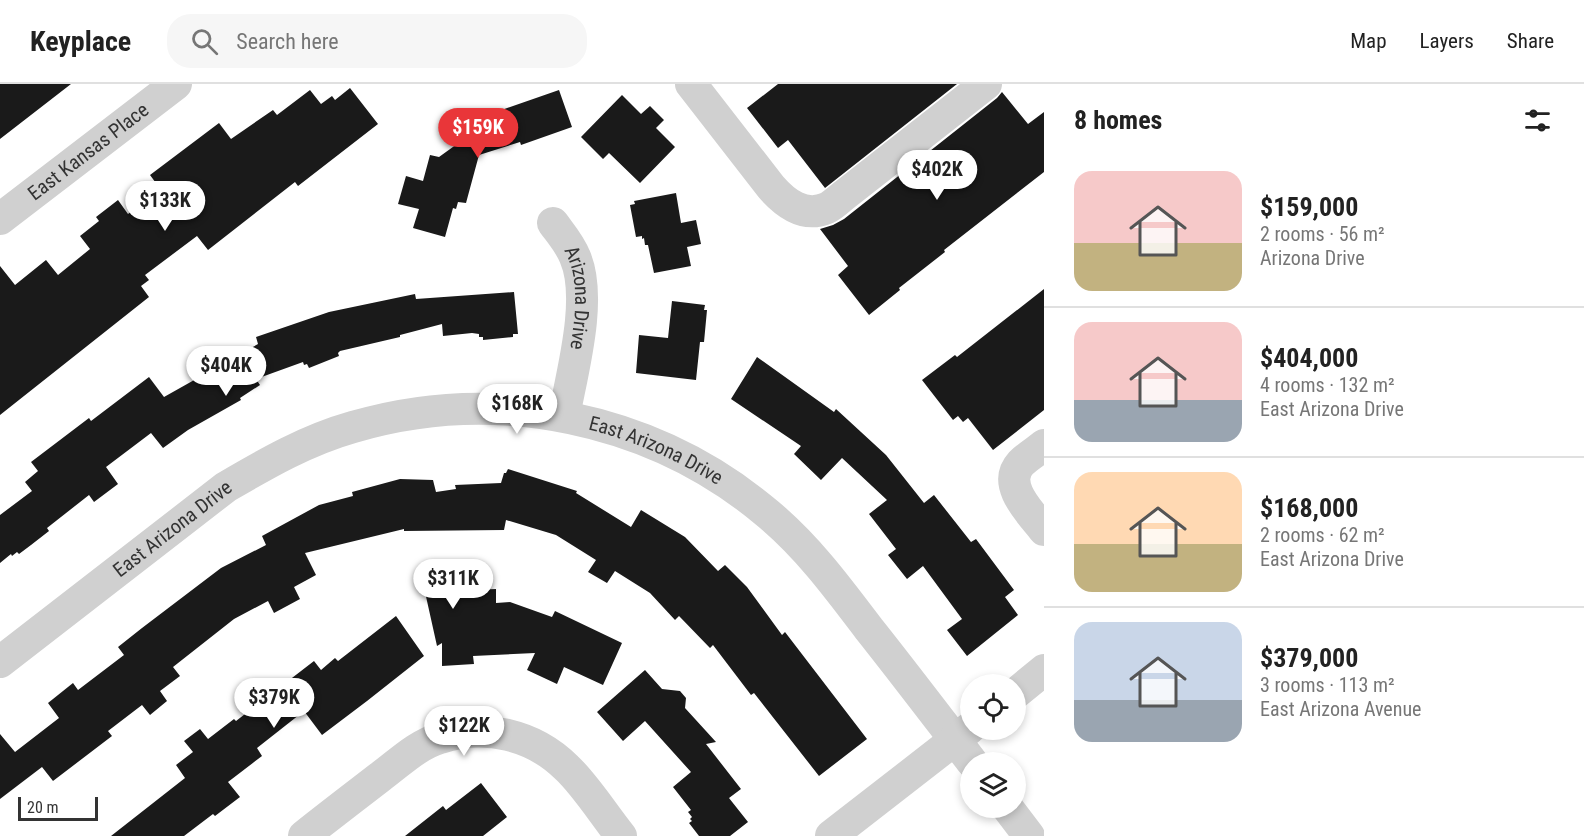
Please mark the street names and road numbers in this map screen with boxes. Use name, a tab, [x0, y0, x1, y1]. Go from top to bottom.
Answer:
street label: East Kansas Place	[23, 98, 153, 205]
street label: Arizona Drive	[560, 242, 594, 351]
street label: East Arizona Drive	[587, 411, 728, 489]
street label: East Arizona Drive	[108, 475, 237, 582]

